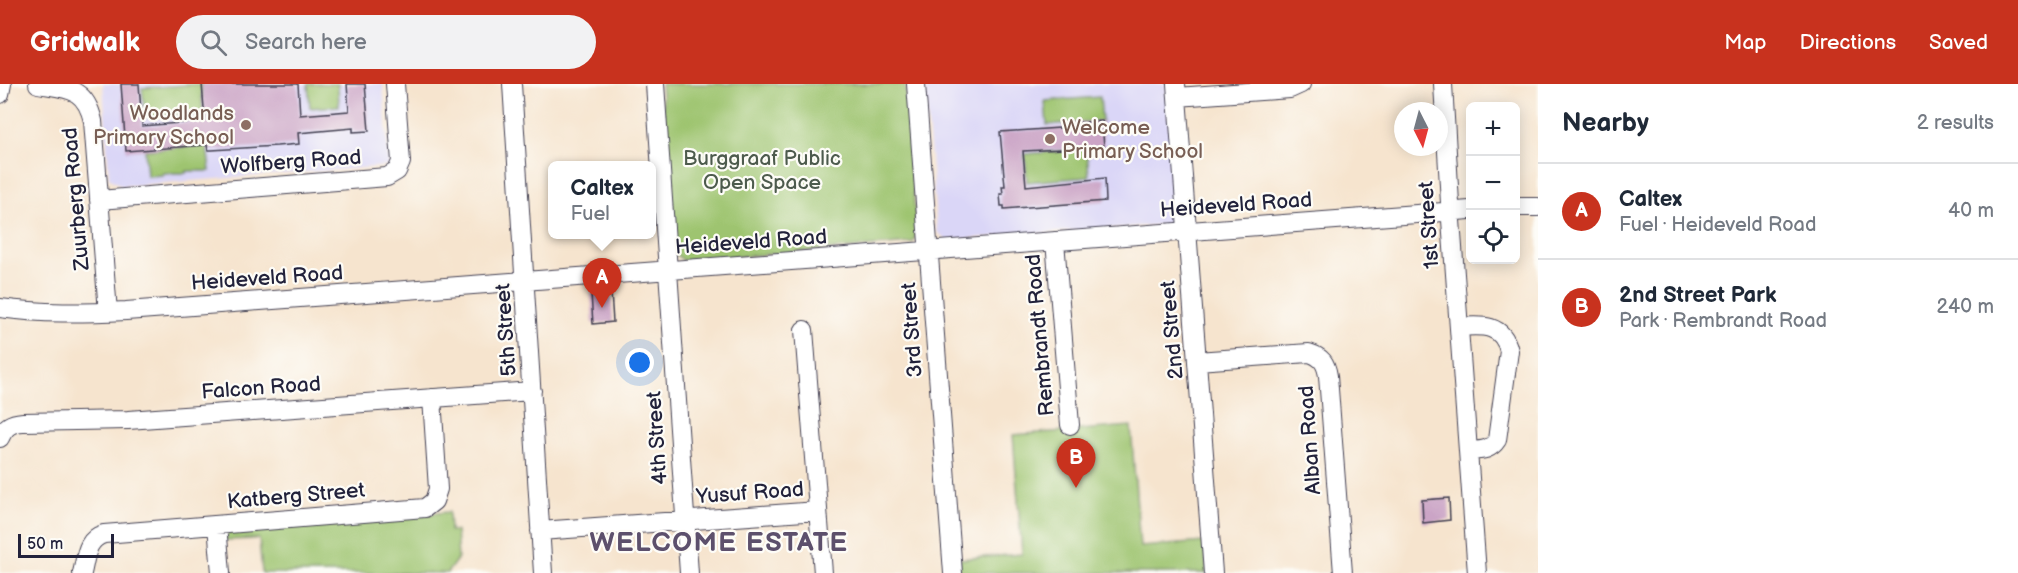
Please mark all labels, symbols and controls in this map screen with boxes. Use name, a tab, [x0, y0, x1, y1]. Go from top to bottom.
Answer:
search box	[176, 15, 596, 69]
text: Gridwalk	[30, 26, 140, 59]
icon: search	[197, 26, 230, 59]
text: Search here	[245, 29, 367, 56]
text: Map	[1724, 30, 1767, 55]
text: Directions	[1800, 30, 1896, 55]
text: Saved	[1929, 30, 1988, 55]
place label: Woodlands Primary School	[93, 101, 234, 150]
north arrow	[1394, 102, 1448, 156]
map controls	[1466, 102, 1520, 264]
button: +	[1466, 102, 1520, 156]
text: Nearby	[1562, 108, 1649, 139]
text: 2 results	[1917, 111, 1994, 135]
place label: Welcome Primary School	[1062, 115, 1203, 164]
marker: Woodlands Primary School	[239, 118, 253, 132]
street label: Zuurberg Road	[57, 126, 95, 273]
marker: Welcome Primary School	[1043, 132, 1057, 146]
street label: Wolfberg Road	[220, 145, 362, 179]
park label: Burggraaf Public Open Space	[683, 146, 841, 195]
button: −	[1466, 156, 1520, 210]
popup	[548, 161, 656, 239]
text: Caltex	[571, 175, 633, 202]
street label: 1st Street	[1413, 180, 1445, 270]
text: Caltex	[1619, 186, 1682, 213]
street label: Heideveld Road	[1159, 187, 1313, 223]
text: A	[1575, 199, 1588, 223]
text: 40 m	[1948, 199, 1994, 223]
text: Fuel	[571, 202, 610, 226]
button: locate	[1466, 210, 1520, 264]
text: Fuel · Heideveld Road	[1619, 213, 1816, 237]
street label: Heideveld Road	[674, 224, 828, 260]
street label: Rembrandt Road	[1020, 253, 1060, 417]
pin: A	[582, 258, 622, 308]
street label: Heideveld Road	[190, 260, 344, 296]
street label: 2nd Street	[1155, 279, 1189, 380]
street label: 3rd Street	[896, 281, 928, 378]
street label: 5th Street	[490, 282, 522, 377]
text: 2nd Street Park	[1619, 282, 1777, 309]
text: B	[1574, 295, 1589, 319]
text: 240 m	[1937, 295, 1994, 319]
text: Park · Rembrandt Road	[1619, 309, 1827, 333]
your location	[625, 348, 654, 377]
street label: Falcon Road	[200, 371, 322, 405]
street label: Alban Road	[1294, 385, 1326, 495]
street label: 4th Street	[641, 390, 673, 486]
pin: B	[1056, 438, 1096, 488]
street label: Katberg Street	[226, 477, 366, 514]
street label: Yusuf Road	[694, 477, 805, 509]
district label: WELCOME ESTATE	[589, 527, 849, 559]
scale bar	[18, 531, 114, 558]
text: 50 m	[27, 535, 63, 554]

